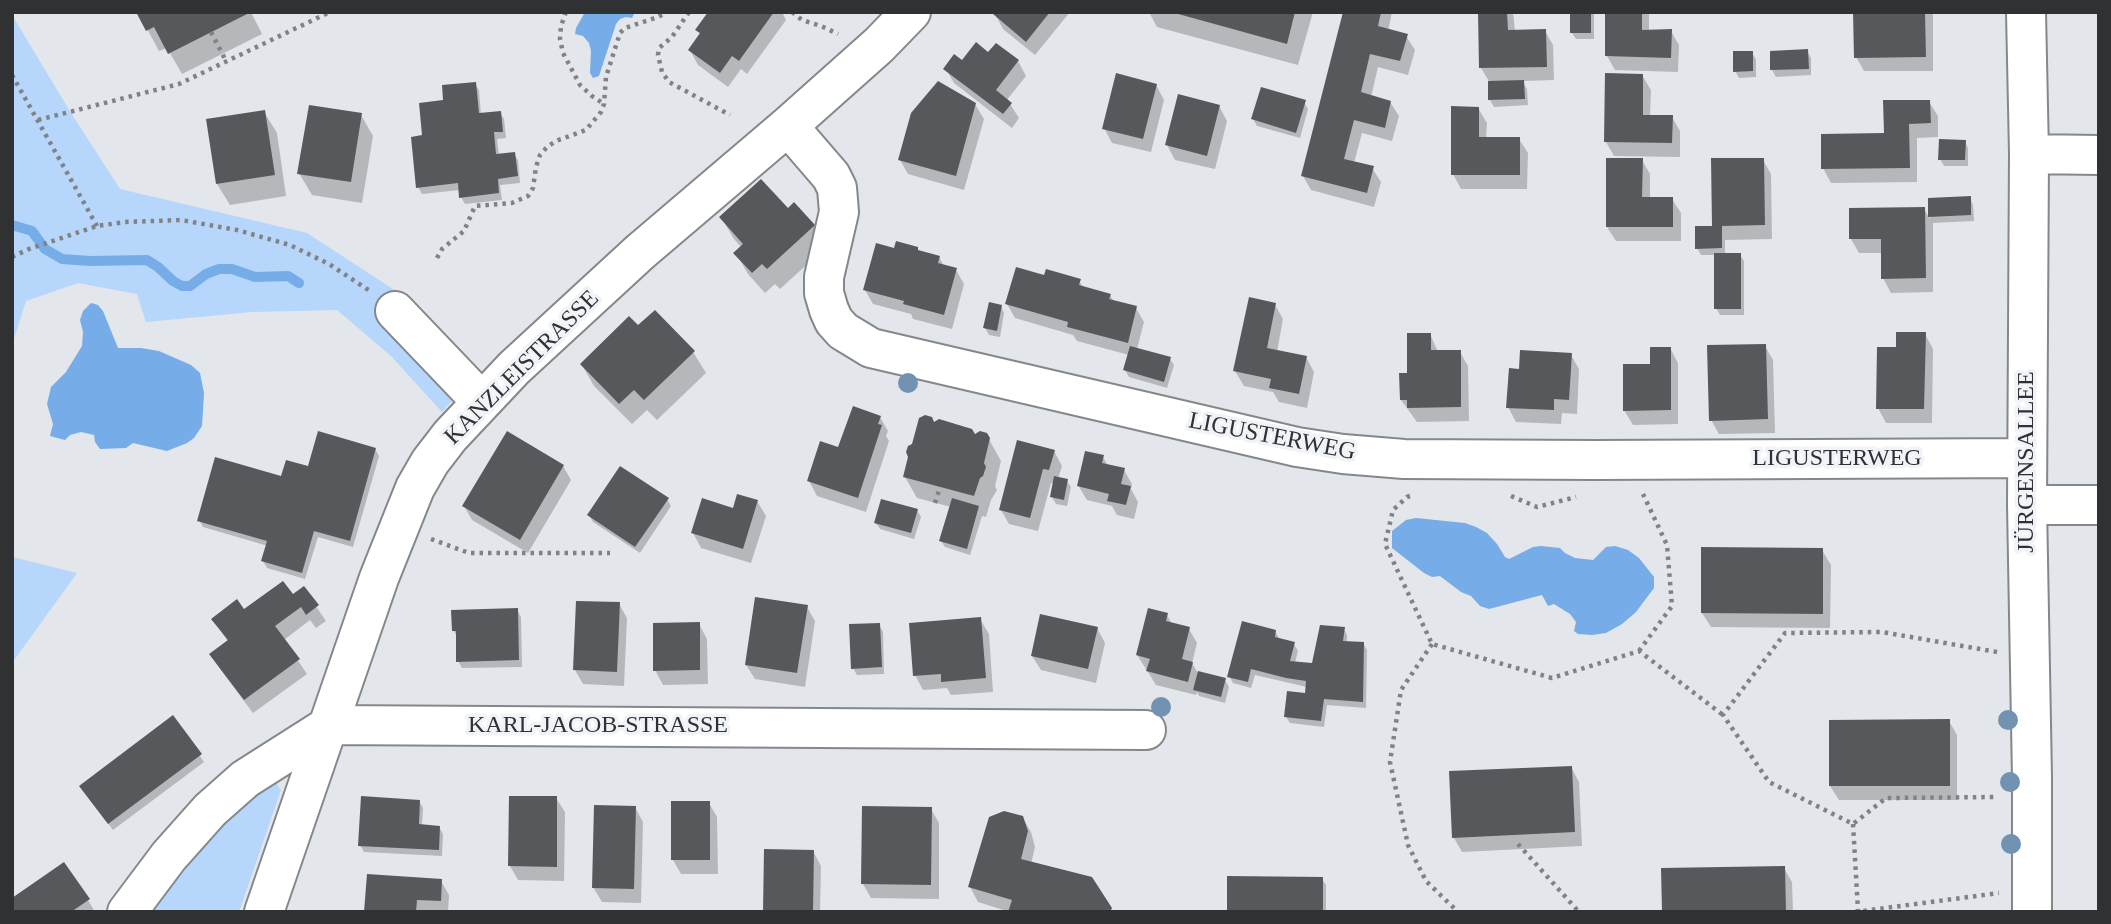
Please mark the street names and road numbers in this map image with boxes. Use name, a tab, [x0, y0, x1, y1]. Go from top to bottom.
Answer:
street label: KANZLEISTRASSE	[439, 285, 605, 451]
street label: JÜRGENSALLEE	[2013, 371, 2041, 553]
street label: LIGUSTERWEG	[1186, 407, 1358, 467]
street label: LIGUSTERWEG	[1752, 445, 1922, 473]
street label: KARL-JACOB-STRASSE	[468, 712, 728, 740]

